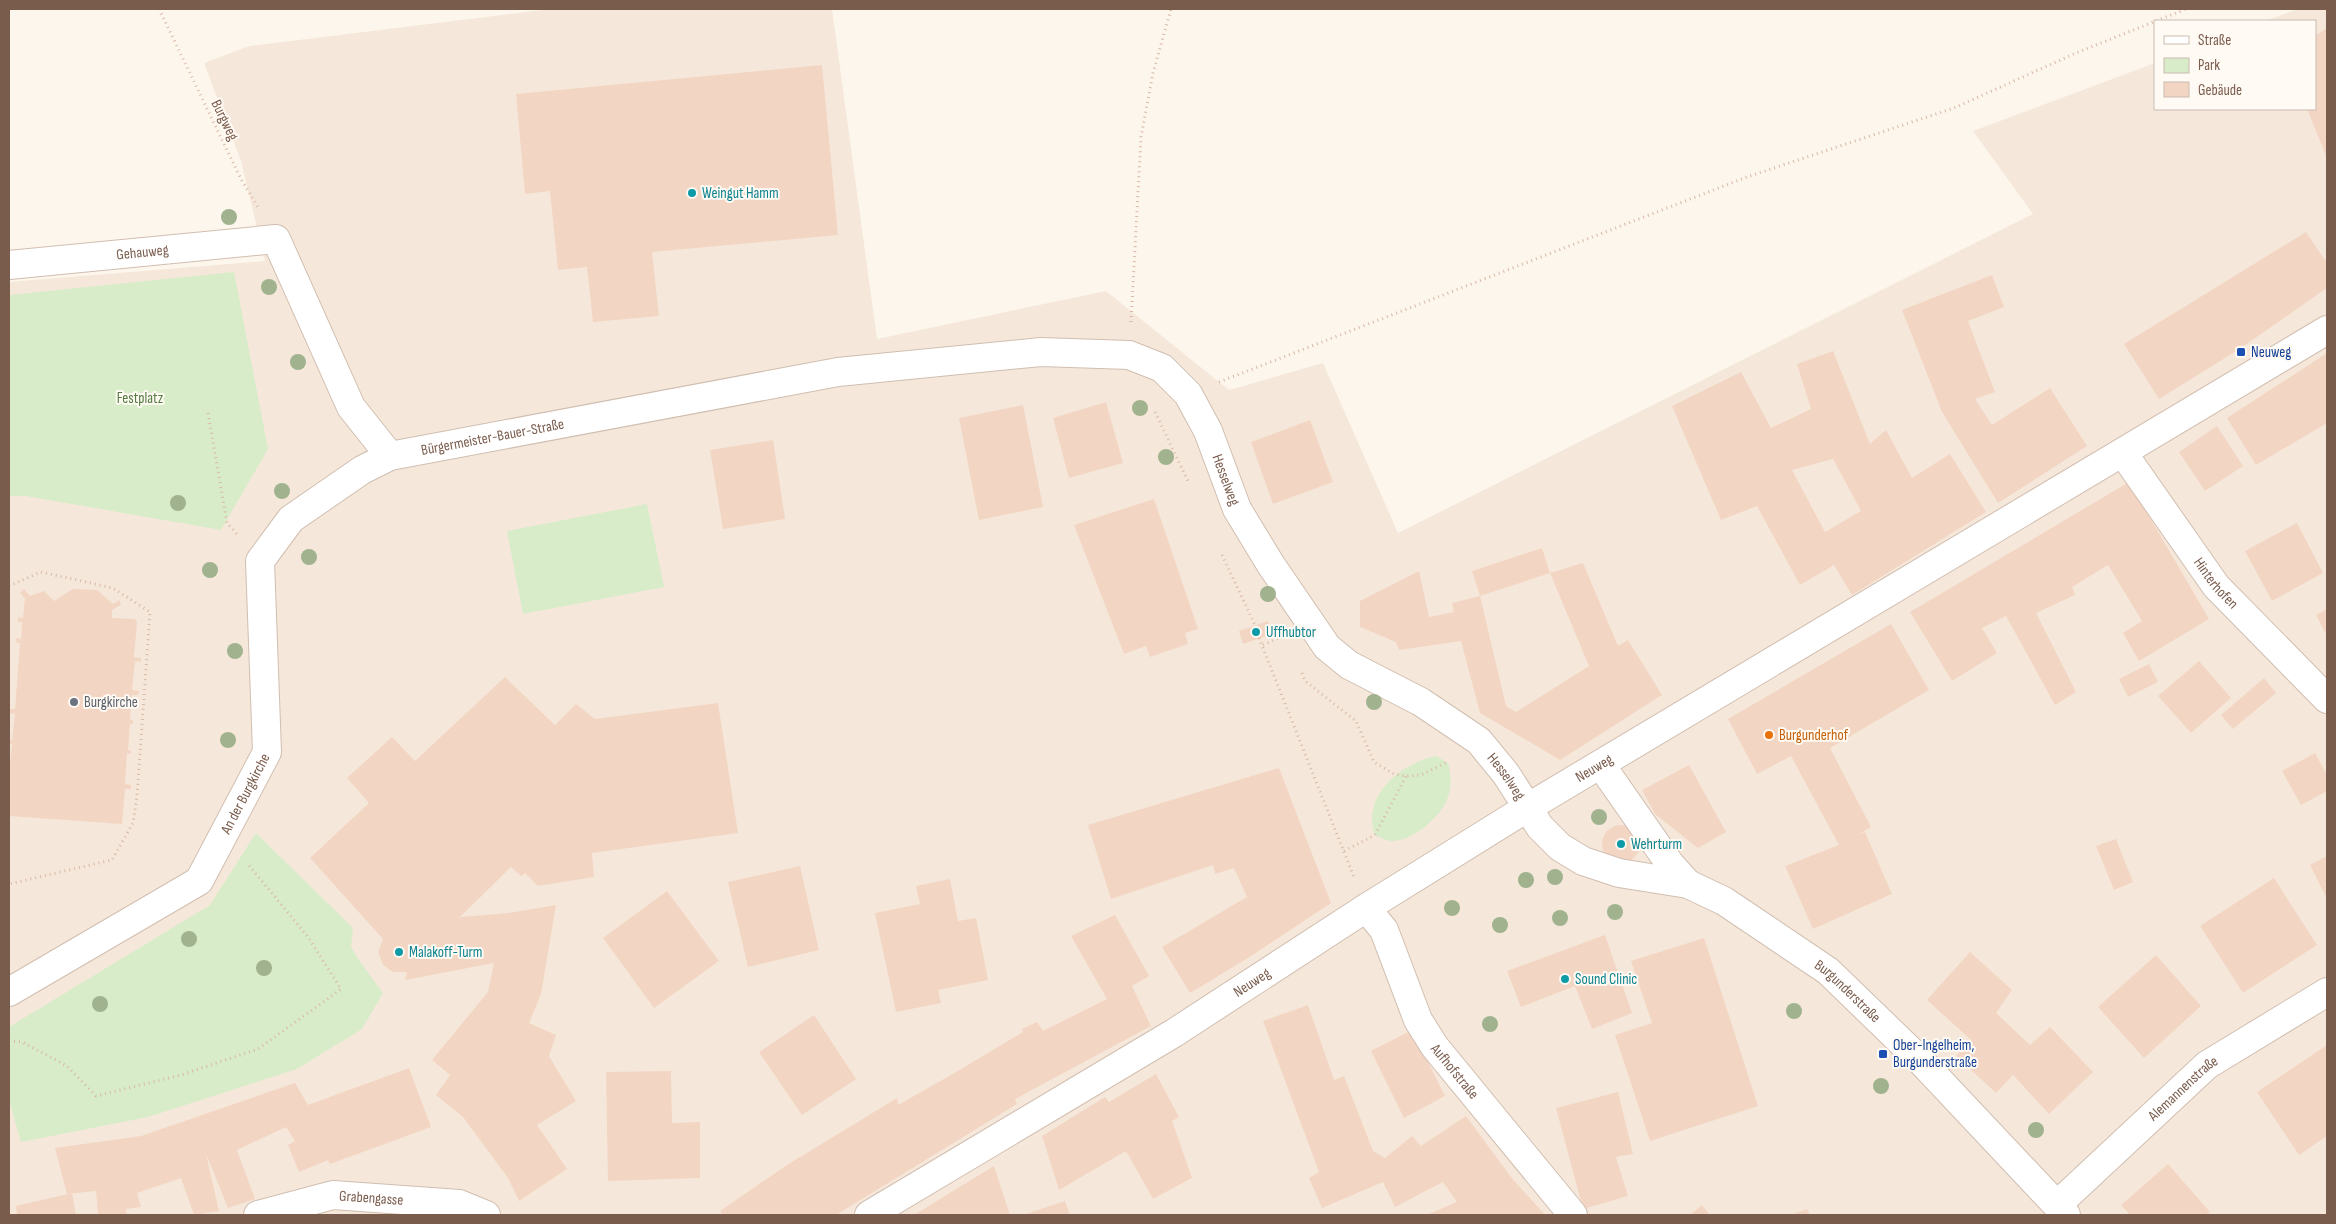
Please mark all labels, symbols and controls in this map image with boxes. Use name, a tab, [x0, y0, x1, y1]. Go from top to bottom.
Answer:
legend	[2154, 20, 2316, 110]
text: Straße	[2198, 31, 2231, 50]
text: Park	[2198, 56, 2220, 75]
text: Gebäude	[2198, 81, 2242, 100]
street label: Burgweg	[207, 97, 243, 144]
place label: Weingut Hamm	[702, 184, 779, 203]
marker: Weingut Hamm	[686, 187, 698, 199]
street label: Gehauweg	[115, 241, 169, 265]
place label: Neuweg	[2251, 343, 2291, 362]
marker: Neuweg	[2235, 346, 2247, 358]
park label: Festplatz	[117, 389, 164, 408]
street label: Bürgermeister-Bauer-Straße	[420, 415, 566, 460]
street label: Hesselweg	[1207, 452, 1244, 508]
street label: Hinterhofen	[2189, 554, 2242, 613]
place label: Uffhubtor	[1266, 623, 1317, 642]
marker: Uffhubtor	[1250, 626, 1262, 638]
place label: Burgkirche	[84, 693, 138, 712]
marker: Burgkirche	[68, 696, 80, 708]
place label: Burgunderhof	[1779, 726, 1849, 745]
marker: Burgunderhof	[1763, 729, 1775, 741]
street label: Hesselweg	[1483, 749, 1529, 804]
street label: An der Burgkirche	[216, 750, 275, 838]
street label: Neuweg	[1572, 750, 1617, 787]
place label: Wehrturm	[1631, 835, 1682, 854]
marker: Wehrturm	[1615, 838, 1627, 850]
place label: Malakoff-Turm	[409, 943, 482, 962]
marker: Malakoff-Turm	[393, 946, 405, 958]
street label: Burgunderstraße	[1811, 956, 1885, 1027]
street label: Neuweg	[1230, 964, 1274, 1002]
place label: Sound Clinic	[1575, 970, 1637, 989]
marker: Sound Clinic	[1559, 973, 1571, 985]
place label: Ober-Ingelheim, Burgunderstraße	[1893, 1036, 1977, 1072]
street label: Aufhofstraße	[1426, 1039, 1483, 1103]
marker: Ober-Ingelheim, Burgunderstraße	[1877, 1048, 1889, 1060]
street label: Alemannenstraße	[2144, 1052, 2222, 1126]
street label: Grabengasse	[339, 1186, 404, 1210]

